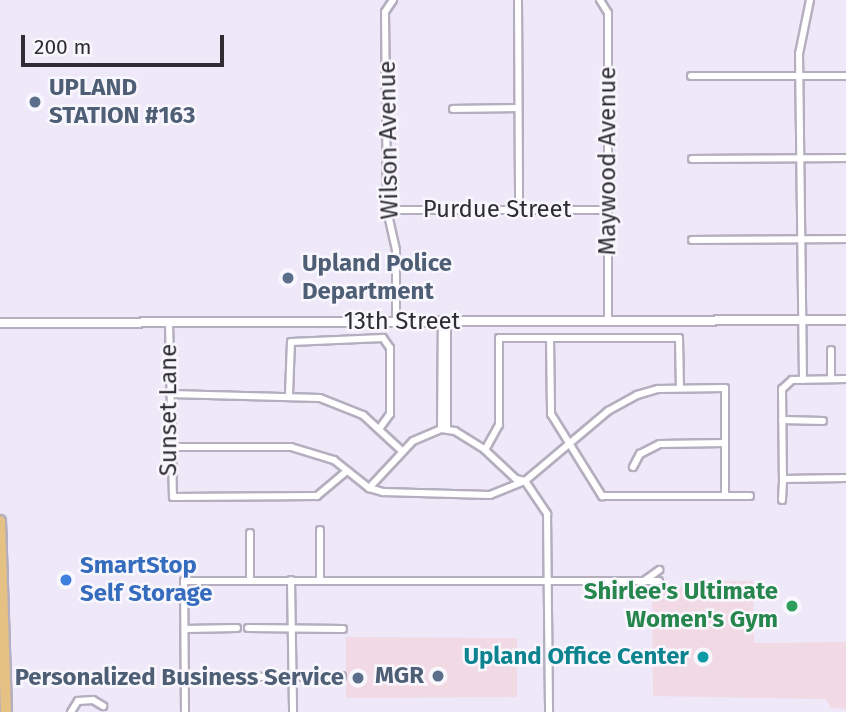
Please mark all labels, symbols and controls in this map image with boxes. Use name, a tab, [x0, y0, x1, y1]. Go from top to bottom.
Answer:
scale bar	[24, 21, 228, 65]
text: 200 m	[34, 34, 91, 60]
street label: Wilson Avenue	[373, 60, 405, 220]
street label: Maywood Avenue	[594, 67, 622, 255]
place label: UPLAND STATION #163	[49, 74, 195, 130]
marker: UPLAND STATION #163	[27, 94, 43, 110]
street label: Purdue Street	[423, 196, 571, 224]
place label: Upland Police Department	[302, 250, 452, 306]
marker: Upland Police Department	[280, 270, 296, 286]
street label: 13th Street	[344, 308, 460, 336]
street label: Sunset Lane	[155, 344, 183, 476]
place label: SmartStop Self Storage	[80, 552, 213, 608]
marker: SmartStop Self Storage	[58, 572, 74, 588]
place label: Shirlee's Ultimate Women's Gym	[584, 578, 778, 634]
marker: Shirlee's Ultimate Women's Gym	[784, 598, 800, 614]
place label: Upland Office Center	[463, 643, 689, 671]
marker: Upland Office Center	[695, 649, 711, 665]
place label: MGR	[375, 662, 424, 690]
place label: Personalized Business Service	[15, 664, 344, 692]
marker: MGR	[430, 668, 446, 684]
marker: Personalized Business Service	[350, 670, 366, 686]

